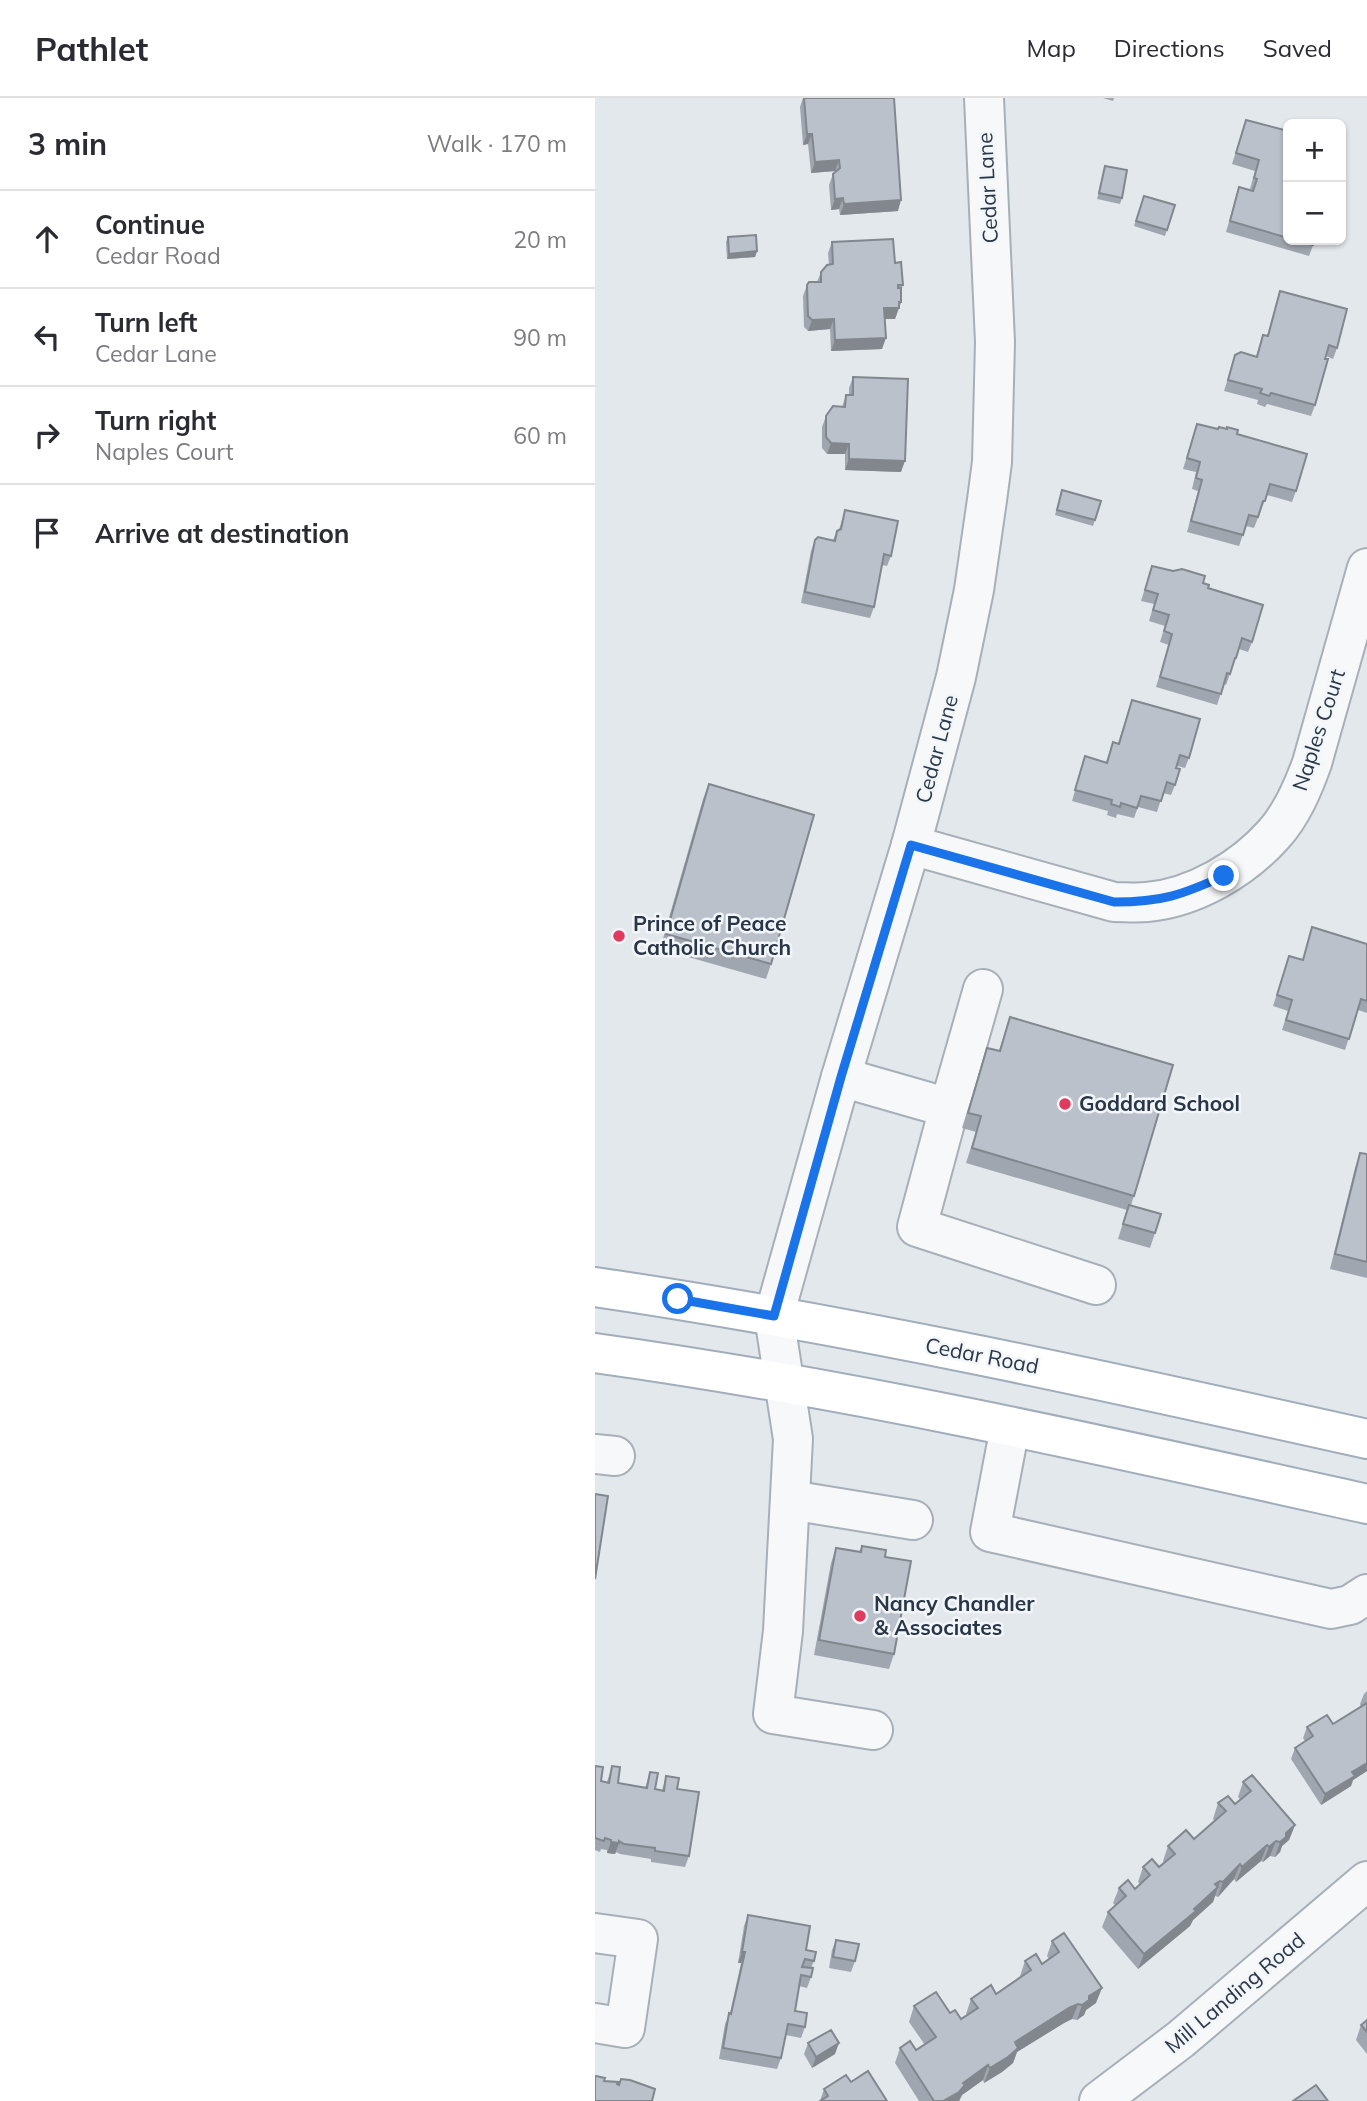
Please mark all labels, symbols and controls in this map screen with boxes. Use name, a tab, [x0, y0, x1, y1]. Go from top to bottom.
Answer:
text: Pathlet	[35, 28, 148, 69]
text: Map	[1026, 33, 1076, 63]
text: Directions	[1114, 33, 1225, 63]
text: Saved	[1263, 33, 1332, 63]
map controls	[1283, 119, 1346, 245]
button: +	[1283, 119, 1346, 182]
text: 3 min	[28, 125, 107, 163]
text: Walk · 170 m	[427, 129, 567, 158]
street label: Cedar Lane	[971, 132, 1003, 244]
button: −	[1283, 182, 1346, 245]
text: Continue	[95, 208, 205, 241]
icon: ahead	[28, 220, 66, 258]
text: 20 m	[513, 225, 567, 254]
text: Cedar Road	[95, 241, 221, 270]
text: Turn left	[95, 306, 197, 339]
icon: left	[28, 318, 66, 356]
text: 90 m	[513, 323, 567, 352]
text: Cedar Lane	[95, 339, 217, 368]
text: Turn right	[95, 404, 216, 437]
icon: right	[28, 416, 66, 454]
text: 60 m	[513, 421, 567, 450]
text: Naples Court	[95, 437, 234, 466]
icon: arrive	[28, 514, 66, 552]
text: Arrive at destination	[95, 517, 350, 550]
street label: Naples Court	[1286, 666, 1350, 794]
street label: Cedar Lane	[909, 692, 963, 806]
route end	[1208, 860, 1239, 891]
place label: Prince of Peace Catholic Church	[633, 910, 791, 960]
marker: Prince of Peace Catholic Church	[611, 928, 627, 944]
place label: Goddard School	[1079, 1090, 1240, 1116]
marker: Goddard School	[1057, 1096, 1073, 1112]
route start	[662, 1283, 693, 1314]
street label: Cedar Road	[923, 1331, 1041, 1379]
place label: Nancy Chandler & Associates	[874, 1590, 1035, 1640]
marker: Nancy Chandler & Associates	[852, 1608, 868, 1624]
street label: Mill Landing Road	[1159, 1926, 1310, 2058]

